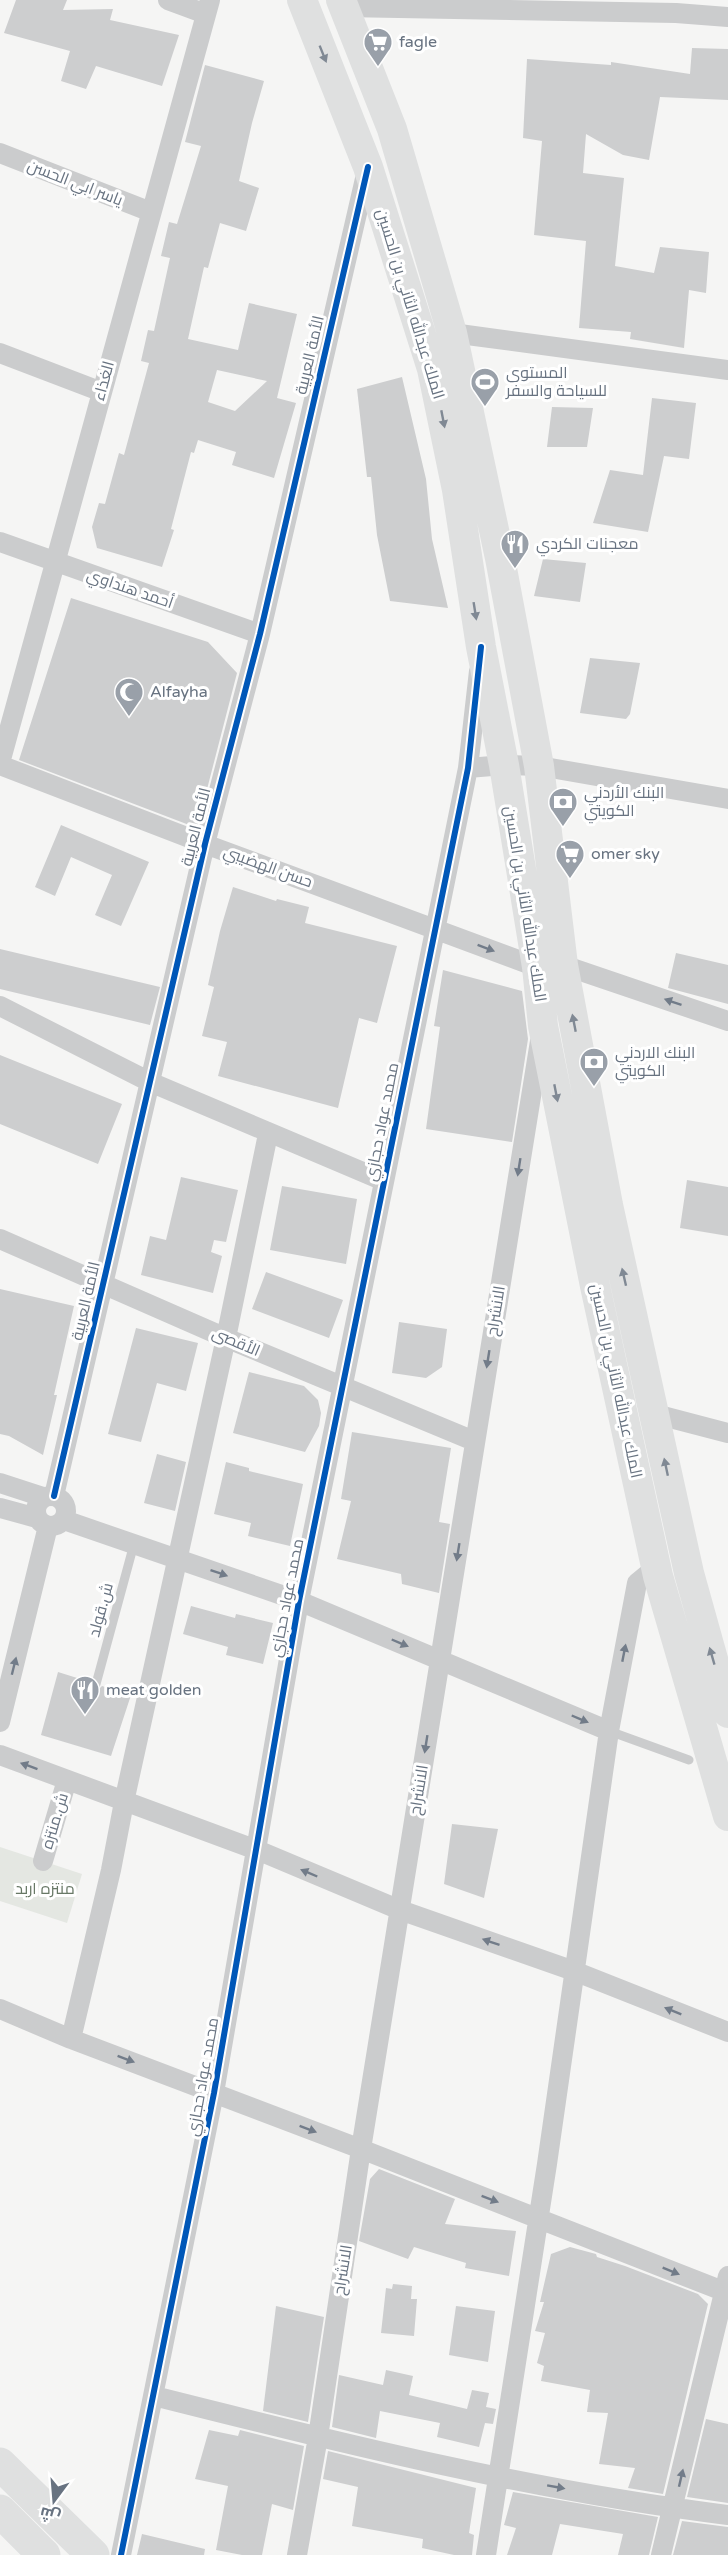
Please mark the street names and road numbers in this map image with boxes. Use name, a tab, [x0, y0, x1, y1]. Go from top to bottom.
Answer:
street label: ياسر ابي الحسن	[23, 156, 126, 213]
street label: الملك عبدالله الثاني بن الحسين	[369, 206, 449, 402]
street label: الأمة العربية	[291, 314, 329, 396]
street label: الغذاء	[89, 359, 119, 403]
street label: أحمد هنداوي	[83, 565, 176, 616]
street label: الأمة العربية	[177, 786, 215, 868]
street label: الملك عبدالله الثاني بن الحسين	[497, 804, 551, 1004]
street label: حسن الهضيبي	[220, 842, 315, 895]
street label: محمد عواد حجازي	[361, 1061, 406, 1183]
street label: الأمة العربية	[67, 1260, 105, 1342]
street label: الملك عبدالله الثاني بن الحسين	[583, 1282, 647, 1481]
street label: الانشراح	[482, 1284, 511, 1338]
street label: الأقصى	[209, 1323, 263, 1361]
street label: محمد عواد حجازي	[266, 1537, 311, 1659]
street label: ش.قولد	[84, 1581, 118, 1639]
street label: الانشراح	[405, 1763, 434, 1817]
street label: ش.منتزه	[37, 1791, 73, 1851]
street label: محمد عواد حجازي	[183, 2016, 226, 2138]
street label: الانشراح	[329, 2243, 358, 2297]

